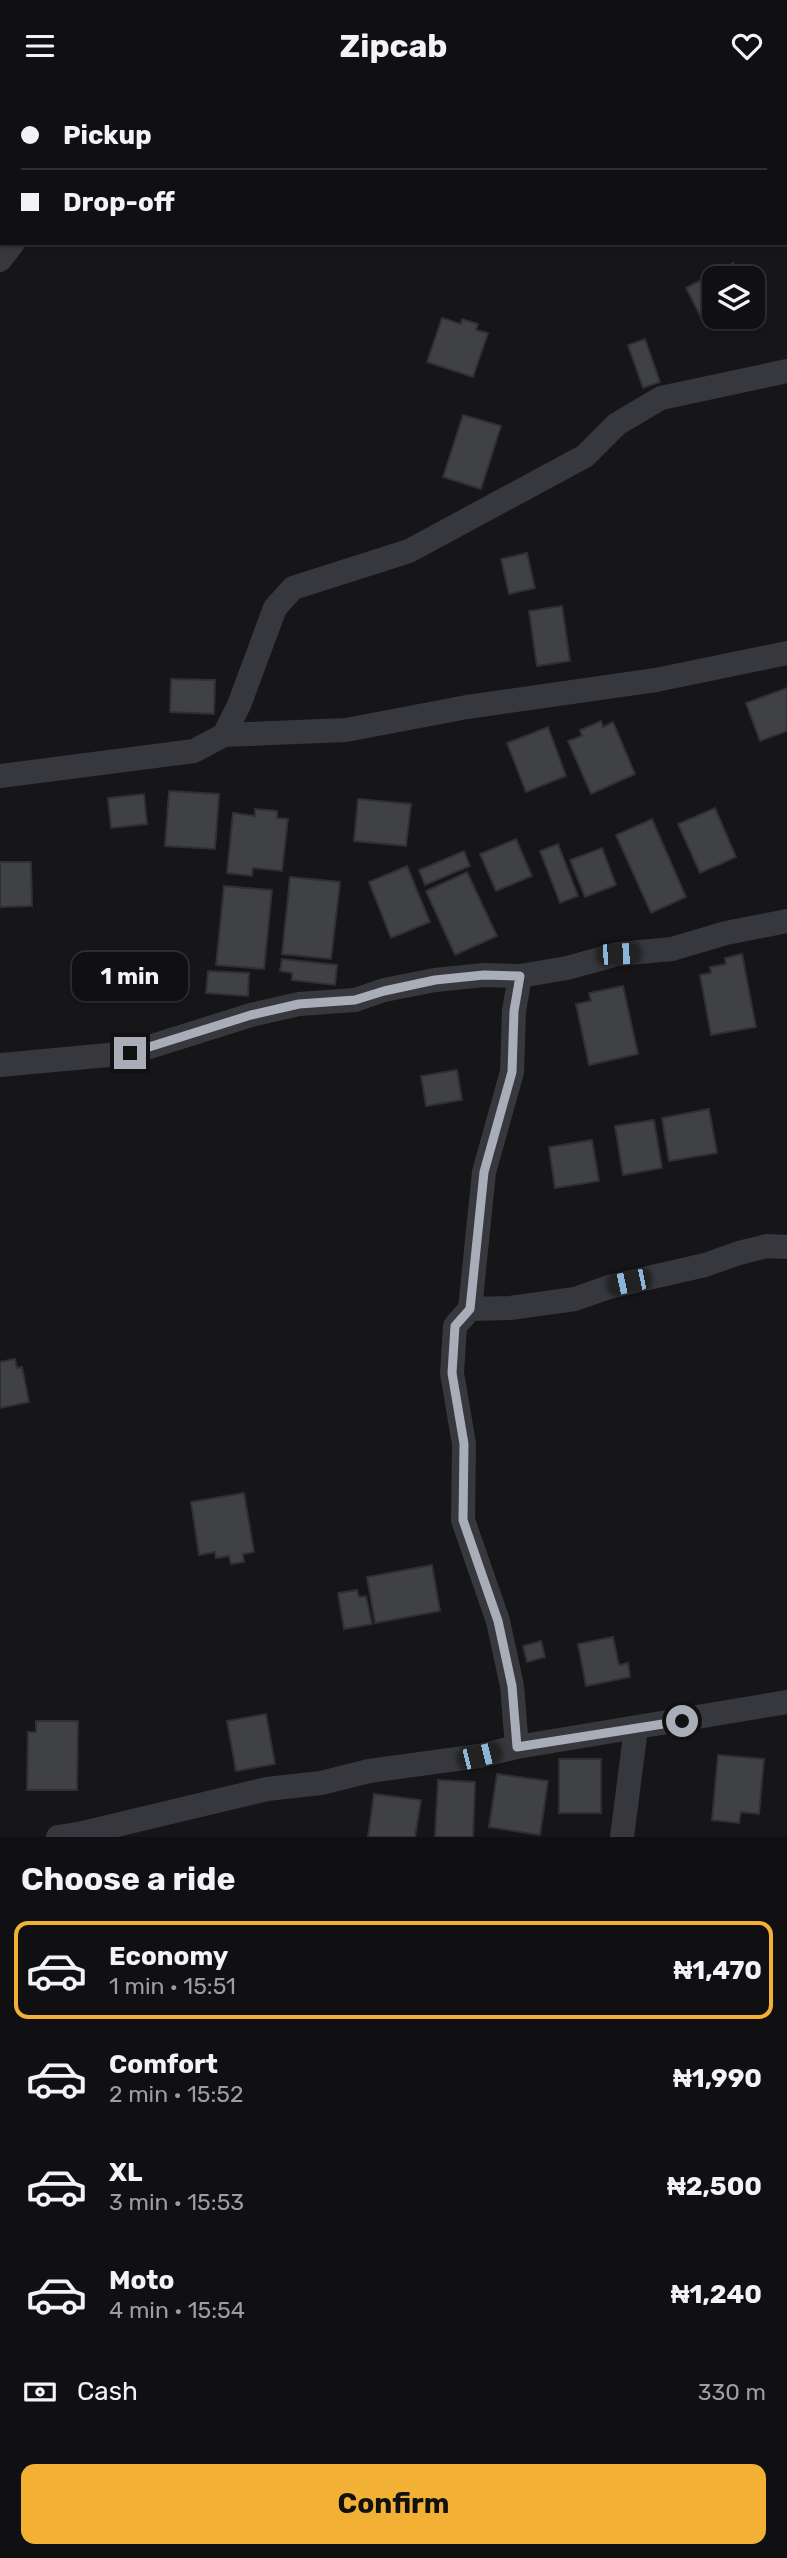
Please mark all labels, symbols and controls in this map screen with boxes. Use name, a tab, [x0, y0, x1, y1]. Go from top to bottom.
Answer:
icon: menu	[21, 27, 59, 65]
text: Zipcab	[339, 27, 448, 65]
icon: heart	[728, 27, 766, 65]
text: Pickup	[63, 120, 152, 151]
text: Drop-off	[63, 187, 175, 218]
map controls	[702, 266, 765, 329]
button: layers	[702, 266, 765, 329]
car	[597, 943, 640, 965]
callout: 1 min	[72, 951, 188, 1000]
text: 1 min	[101, 962, 159, 990]
route end	[114, 1037, 146, 1069]
car	[607, 1267, 652, 1297]
route start	[666, 1705, 698, 1737]
car	[457, 1741, 502, 1771]
text: Choose a ride	[21, 1860, 235, 1898]
icon: car	[25, 1939, 88, 2002]
text: Economy	[109, 1941, 228, 1972]
text: ₦1,470	[674, 1955, 762, 1986]
text: 1 min · 15:51	[109, 1972, 236, 2000]
icon: car	[25, 2047, 88, 2110]
text: Comfort	[109, 2049, 218, 2080]
text: ₦1,990	[673, 2063, 762, 2094]
text: 2 min · 15:52	[109, 2080, 244, 2108]
icon: car	[25, 2155, 88, 2218]
text: XL	[109, 2157, 142, 2188]
text: ₦2,500	[667, 2171, 762, 2202]
text: 3 min · 15:53	[109, 2188, 244, 2216]
icon: car	[25, 2263, 88, 2326]
text: Moto	[109, 2265, 174, 2296]
text: ₦1,240	[671, 2279, 762, 2310]
text: 4 min · 15:54	[109, 2296, 245, 2324]
icon: cash	[21, 2373, 59, 2411]
text: Cash	[77, 2376, 138, 2407]
text: 330 m	[698, 2378, 766, 2406]
button: Confirm	[21, 2464, 766, 2544]

